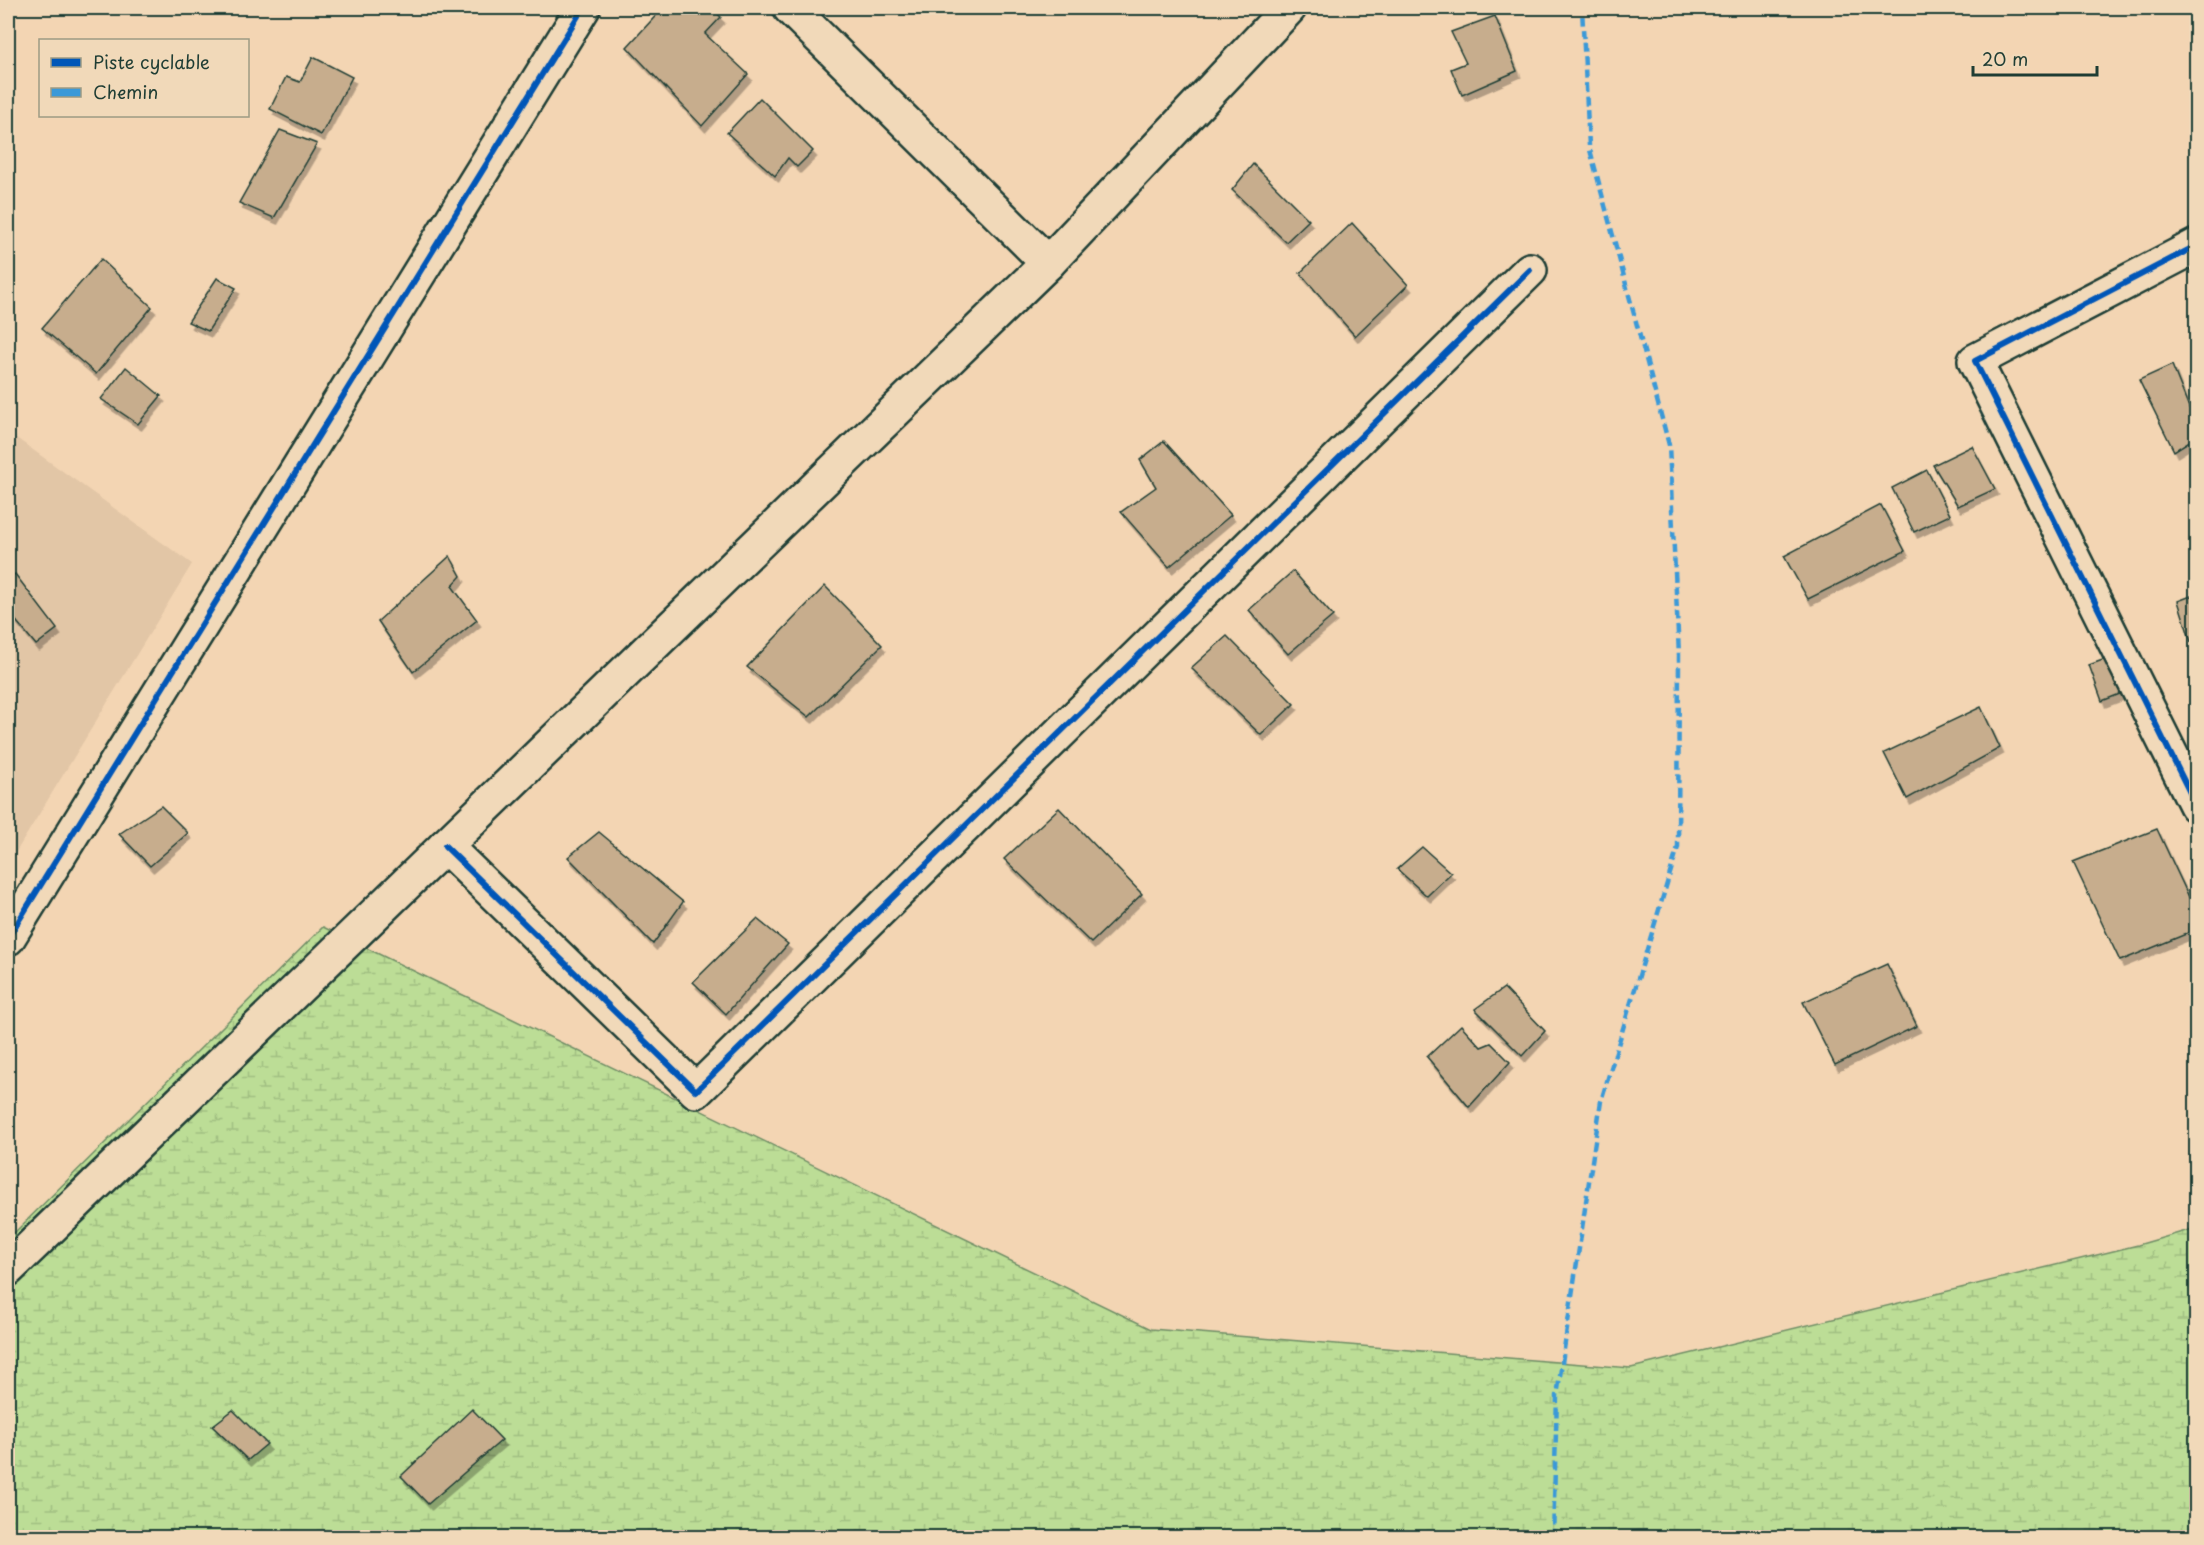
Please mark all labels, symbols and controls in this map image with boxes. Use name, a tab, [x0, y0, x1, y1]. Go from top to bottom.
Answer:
legend	[39, 39, 249, 117]
scale bar	[1973, 39, 2098, 77]
text: 20 m	[1982, 45, 2028, 72]
text: Piste cyclable	[93, 48, 210, 75]
text: Chemin	[93, 78, 158, 105]

